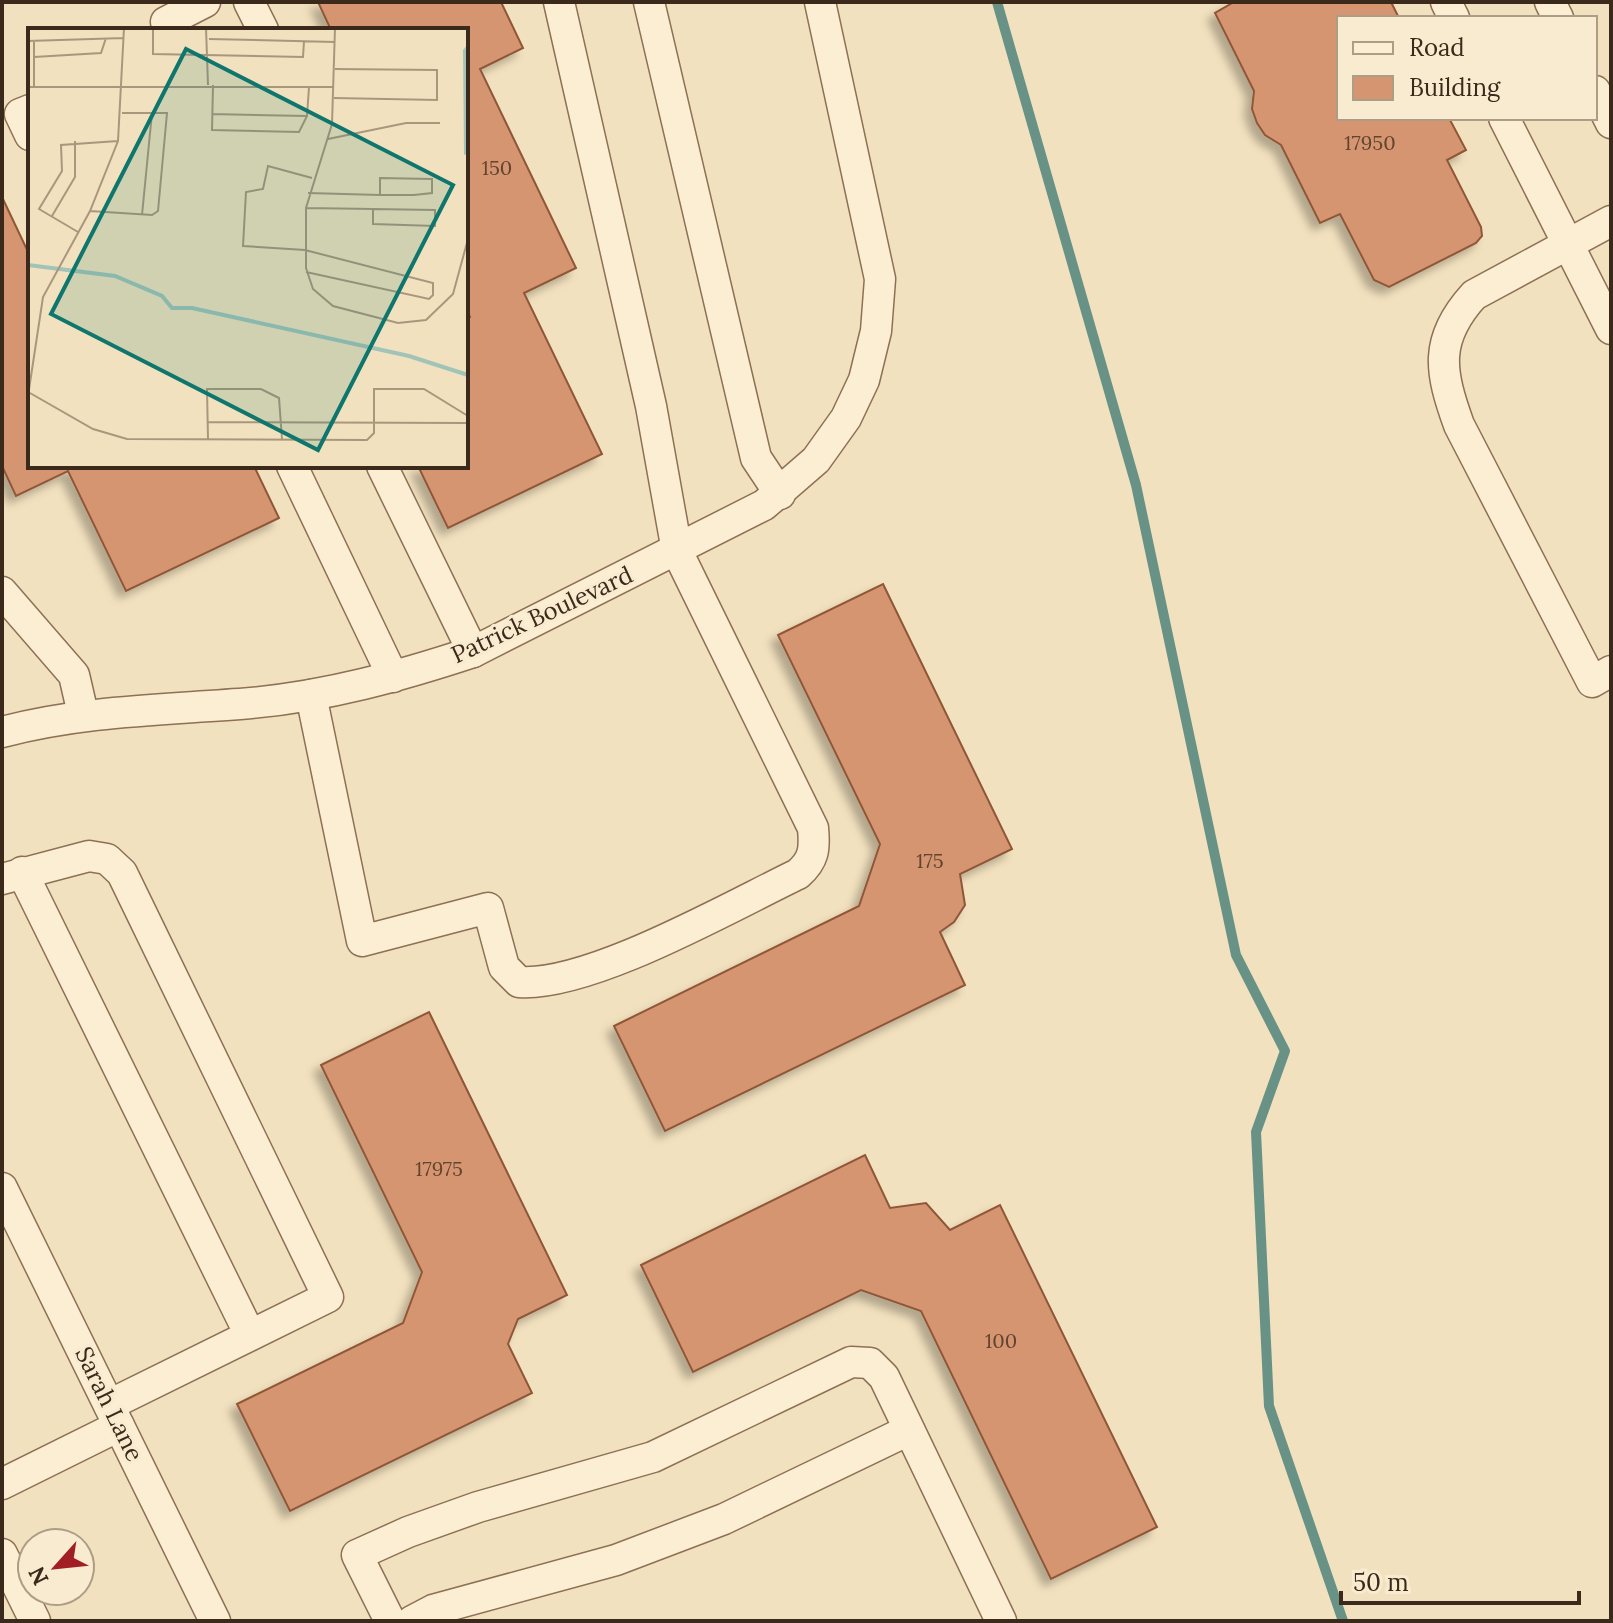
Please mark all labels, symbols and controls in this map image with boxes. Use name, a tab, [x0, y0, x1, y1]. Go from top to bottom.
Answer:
legend	[1337, 16, 1597, 120]
inset map	[28, 28, 468, 468]
text: Road	[1409, 32, 1465, 63]
text: Building	[1409, 72, 1501, 103]
house number: 17950	[1344, 130, 1396, 155]
house number: 150	[482, 155, 512, 180]
street label: Patrick Boulevard	[446, 559, 637, 670]
house number: 175	[916, 848, 944, 873]
house number: 17975	[415, 1156, 463, 1181]
house number: 100	[985, 1328, 1017, 1353]
street label: Sarah Lane	[68, 1341, 150, 1466]
north arrow	[16, 1527, 96, 1607]
scale bar	[1341, 1555, 1579, 1605]
text: N	[22, 1562, 55, 1590]
text: 50 m	[1353, 1567, 1409, 1598]

